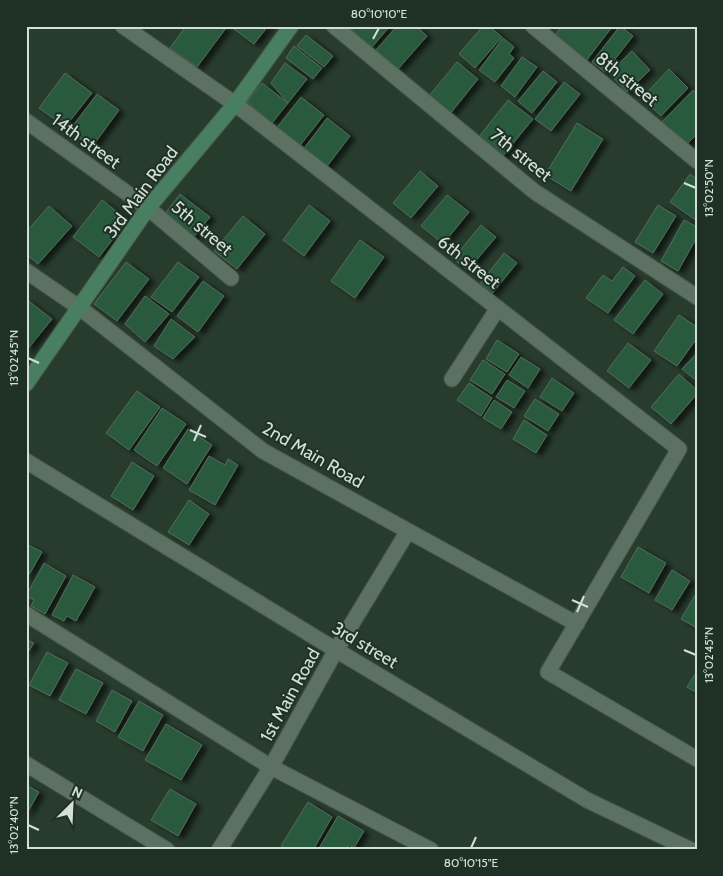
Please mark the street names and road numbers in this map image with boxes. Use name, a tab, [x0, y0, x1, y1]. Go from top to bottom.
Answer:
street label: 8th street	[591, 47, 663, 111]
street label: 14th street	[47, 109, 125, 173]
street label: 7th street	[486, 124, 556, 186]
street label: 3rd Main Road	[99, 142, 183, 242]
street label: 5th street	[167, 196, 237, 260]
street label: 6th street	[433, 231, 505, 293]
street label: 2nd Main Road	[258, 417, 368, 493]
street label: 3rd street	[328, 617, 402, 673]
street label: 1st Main Road	[255, 644, 325, 746]

